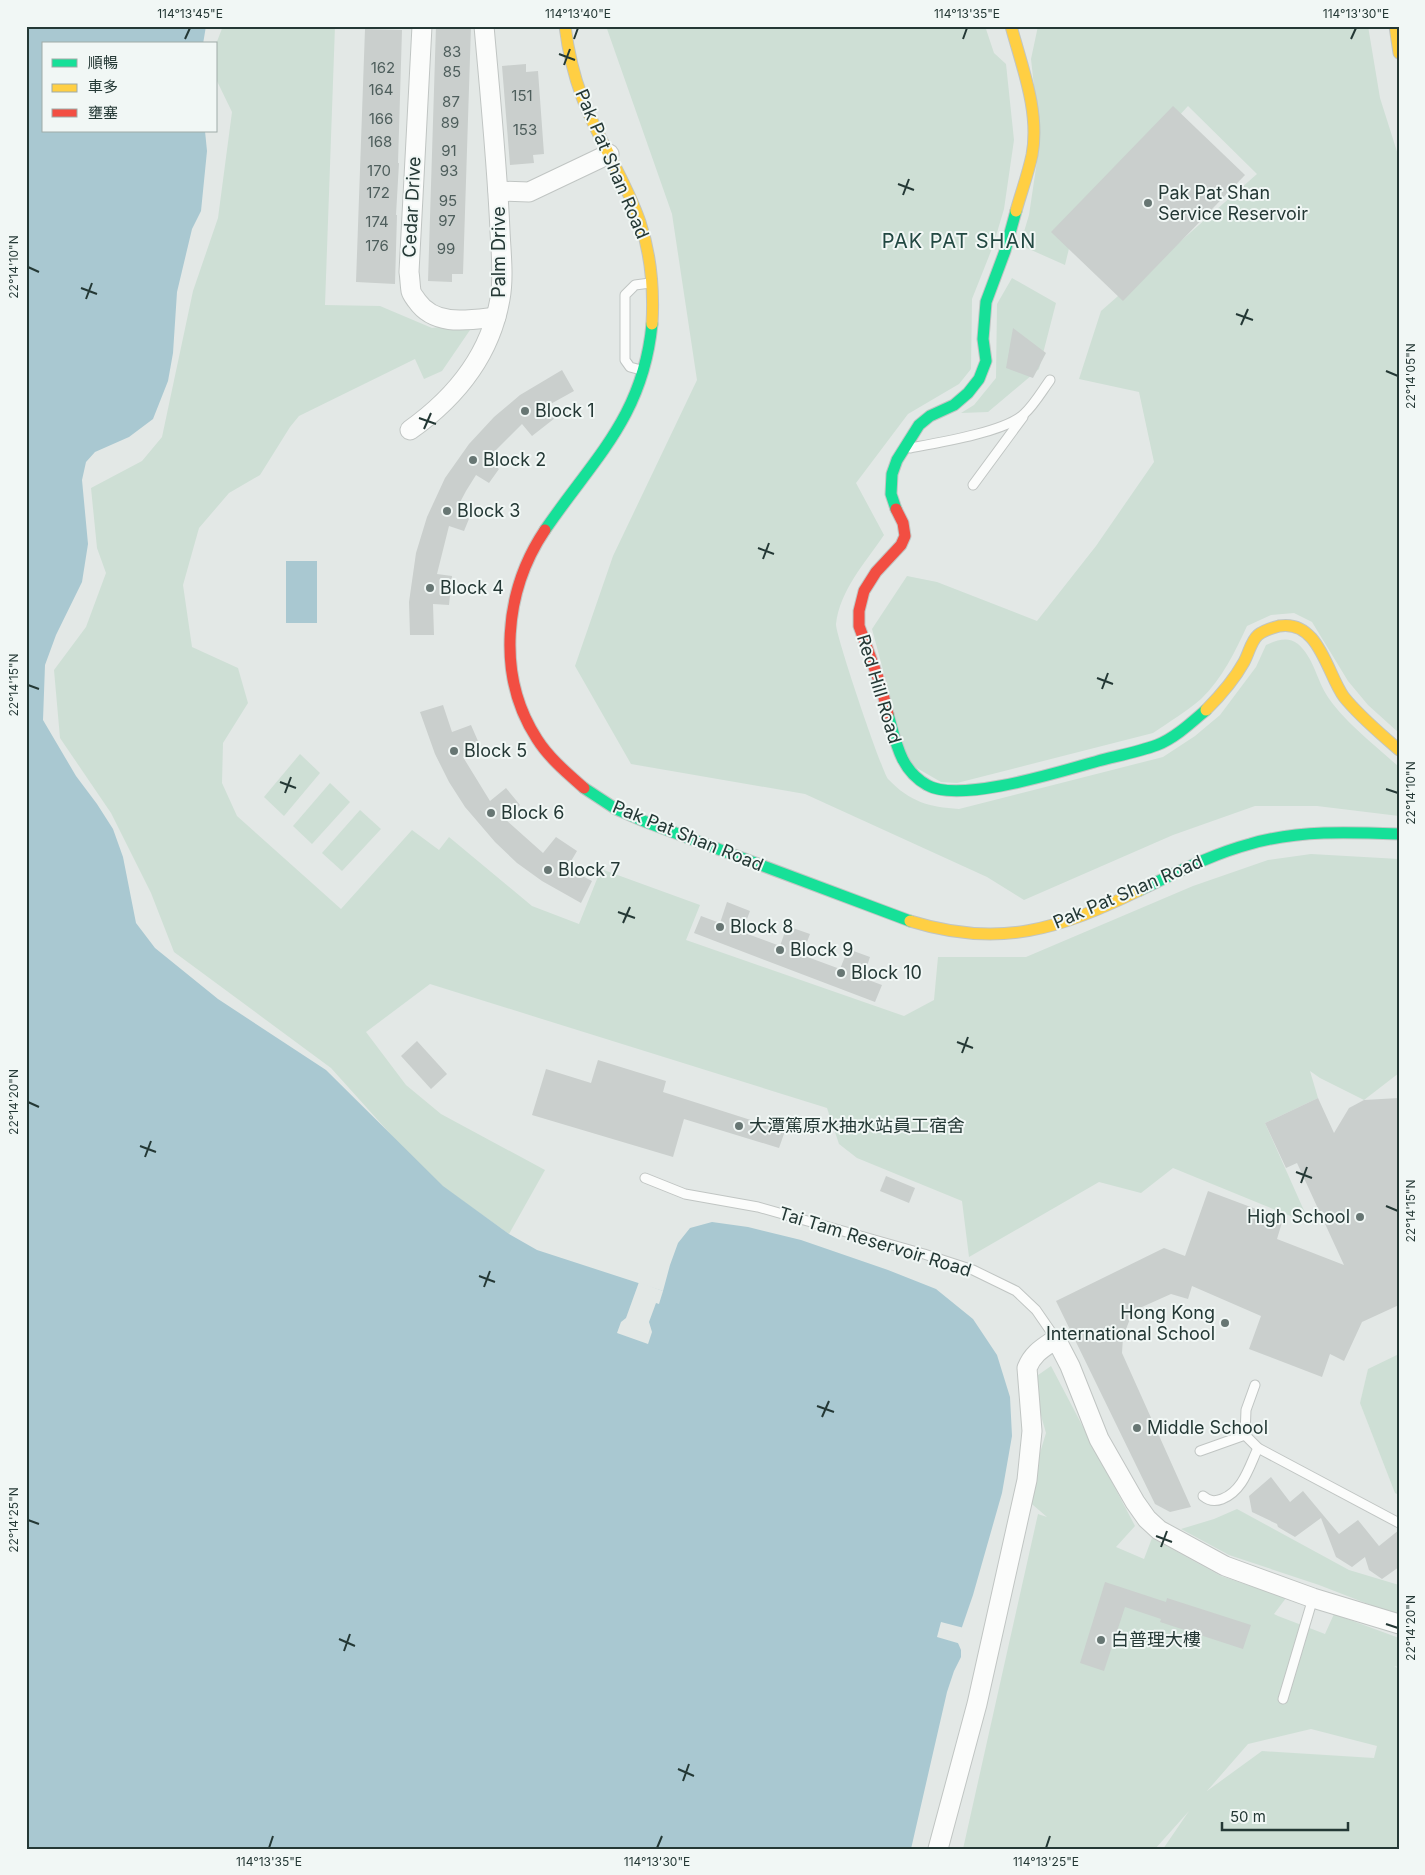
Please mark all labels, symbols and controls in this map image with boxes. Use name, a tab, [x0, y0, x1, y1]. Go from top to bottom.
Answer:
text: 114°13'45"E	[157, 6, 223, 21]
text: 114°13'40"E	[545, 6, 611, 21]
text: 114°13'35"E	[934, 6, 1000, 21]
text: 114°13'30"E	[1323, 6, 1389, 21]
legend	[42, 42, 218, 132]
house number: 83	[443, 42, 461, 61]
text: 順暢	[88, 53, 118, 72]
house number: 162	[371, 58, 395, 77]
house number: 85	[443, 62, 461, 81]
text: 車多	[88, 77, 118, 96]
house number: 164	[368, 80, 394, 99]
house number: 151	[511, 86, 533, 105]
street label: Pak Pat Shan Road	[571, 86, 653, 242]
house number: 87	[442, 92, 460, 111]
text: 壅塞	[88, 103, 118, 122]
house number: 166	[369, 109, 393, 128]
house number: 89	[441, 113, 459, 132]
house number: 153	[513, 120, 537, 139]
house number: 168	[368, 132, 392, 151]
house number: 91	[441, 141, 457, 160]
street label: Cedar Drive	[398, 156, 425, 258]
house number: 170	[367, 161, 391, 180]
house number: 93	[440, 161, 458, 180]
place label: Pak Pat Shan Service Reservoir	[1158, 182, 1308, 224]
house number: 172	[366, 183, 390, 202]
house number: 95	[439, 191, 457, 210]
marker: Pak Pat Shan Service Reservoir	[1142, 197, 1154, 209]
street label: Palm Drive	[488, 206, 509, 298]
house number: 97	[438, 211, 456, 230]
house number: 174	[365, 212, 389, 231]
district label: PAK PAT SHAN	[882, 229, 1036, 253]
text: 22°14'10"N	[6, 235, 21, 299]
house number: 176	[365, 236, 389, 255]
house number: 99	[437, 239, 455, 258]
text: 22°14'05"N	[1403, 343, 1418, 409]
place label: Block 1	[535, 400, 594, 421]
marker: Block 1	[519, 405, 531, 417]
place label: Block 2	[483, 449, 546, 470]
marker: Block 2	[467, 454, 479, 466]
place label: Block 3	[457, 500, 520, 521]
marker: Block 3	[441, 505, 453, 517]
place label: Block 4	[440, 577, 504, 598]
marker: Block 4	[424, 582, 436, 594]
street label: Red Hill Road	[853, 632, 906, 746]
text: 22°14'15"N	[6, 653, 21, 717]
place label: Block 5	[464, 740, 527, 761]
marker: Block 5	[448, 745, 460, 757]
text: 22°14'10"N	[1403, 761, 1418, 825]
street label: Pak Pat Shan Road	[610, 796, 767, 875]
place label: Block 6	[501, 802, 564, 823]
marker: Block 6	[485, 807, 497, 819]
street label: Pak Pat Shan Road	[1050, 851, 1206, 933]
place label: Block 7	[558, 859, 620, 880]
marker: Block 7	[542, 864, 554, 876]
place label: Block 8	[730, 916, 793, 937]
marker: Block 8	[714, 921, 726, 933]
place label: Block 9	[790, 939, 853, 960]
marker: Block 9	[774, 944, 786, 956]
place label: Block 10	[851, 962, 922, 983]
marker: Block 10	[835, 967, 847, 979]
text: 22°14'20"N	[6, 1069, 21, 1135]
place label: 大潭篤原水抽水站員工宿舍	[749, 1115, 965, 1136]
marker: 大潭篤原水抽水站員工宿舍	[733, 1120, 745, 1132]
text: 22°14'15"N	[1403, 1179, 1418, 1243]
street label: Tai Tam Reservoir Road	[776, 1202, 974, 1281]
place label: High School	[1247, 1206, 1350, 1227]
marker: High School	[1354, 1211, 1366, 1223]
place label: Hong Kong International School	[1046, 1302, 1215, 1344]
marker: Hong Kong International School	[1219, 1317, 1231, 1329]
place label: Middle School	[1147, 1417, 1268, 1438]
marker: Middle School	[1131, 1422, 1143, 1434]
text: 22°14'25"N	[6, 1487, 21, 1553]
text: 22°14'20"N	[1403, 1595, 1418, 1661]
place label: 白普理大樓	[1111, 1629, 1201, 1650]
marker: 白普理大樓	[1095, 1634, 1107, 1646]
scale bar	[1222, 1800, 1349, 1832]
text: 50 m	[1230, 1807, 1266, 1826]
text: 114°13'35"E	[236, 1854, 302, 1869]
text: 114°13'30"E	[624, 1854, 690, 1869]
text: 114°13'25"E	[1013, 1854, 1079, 1869]

